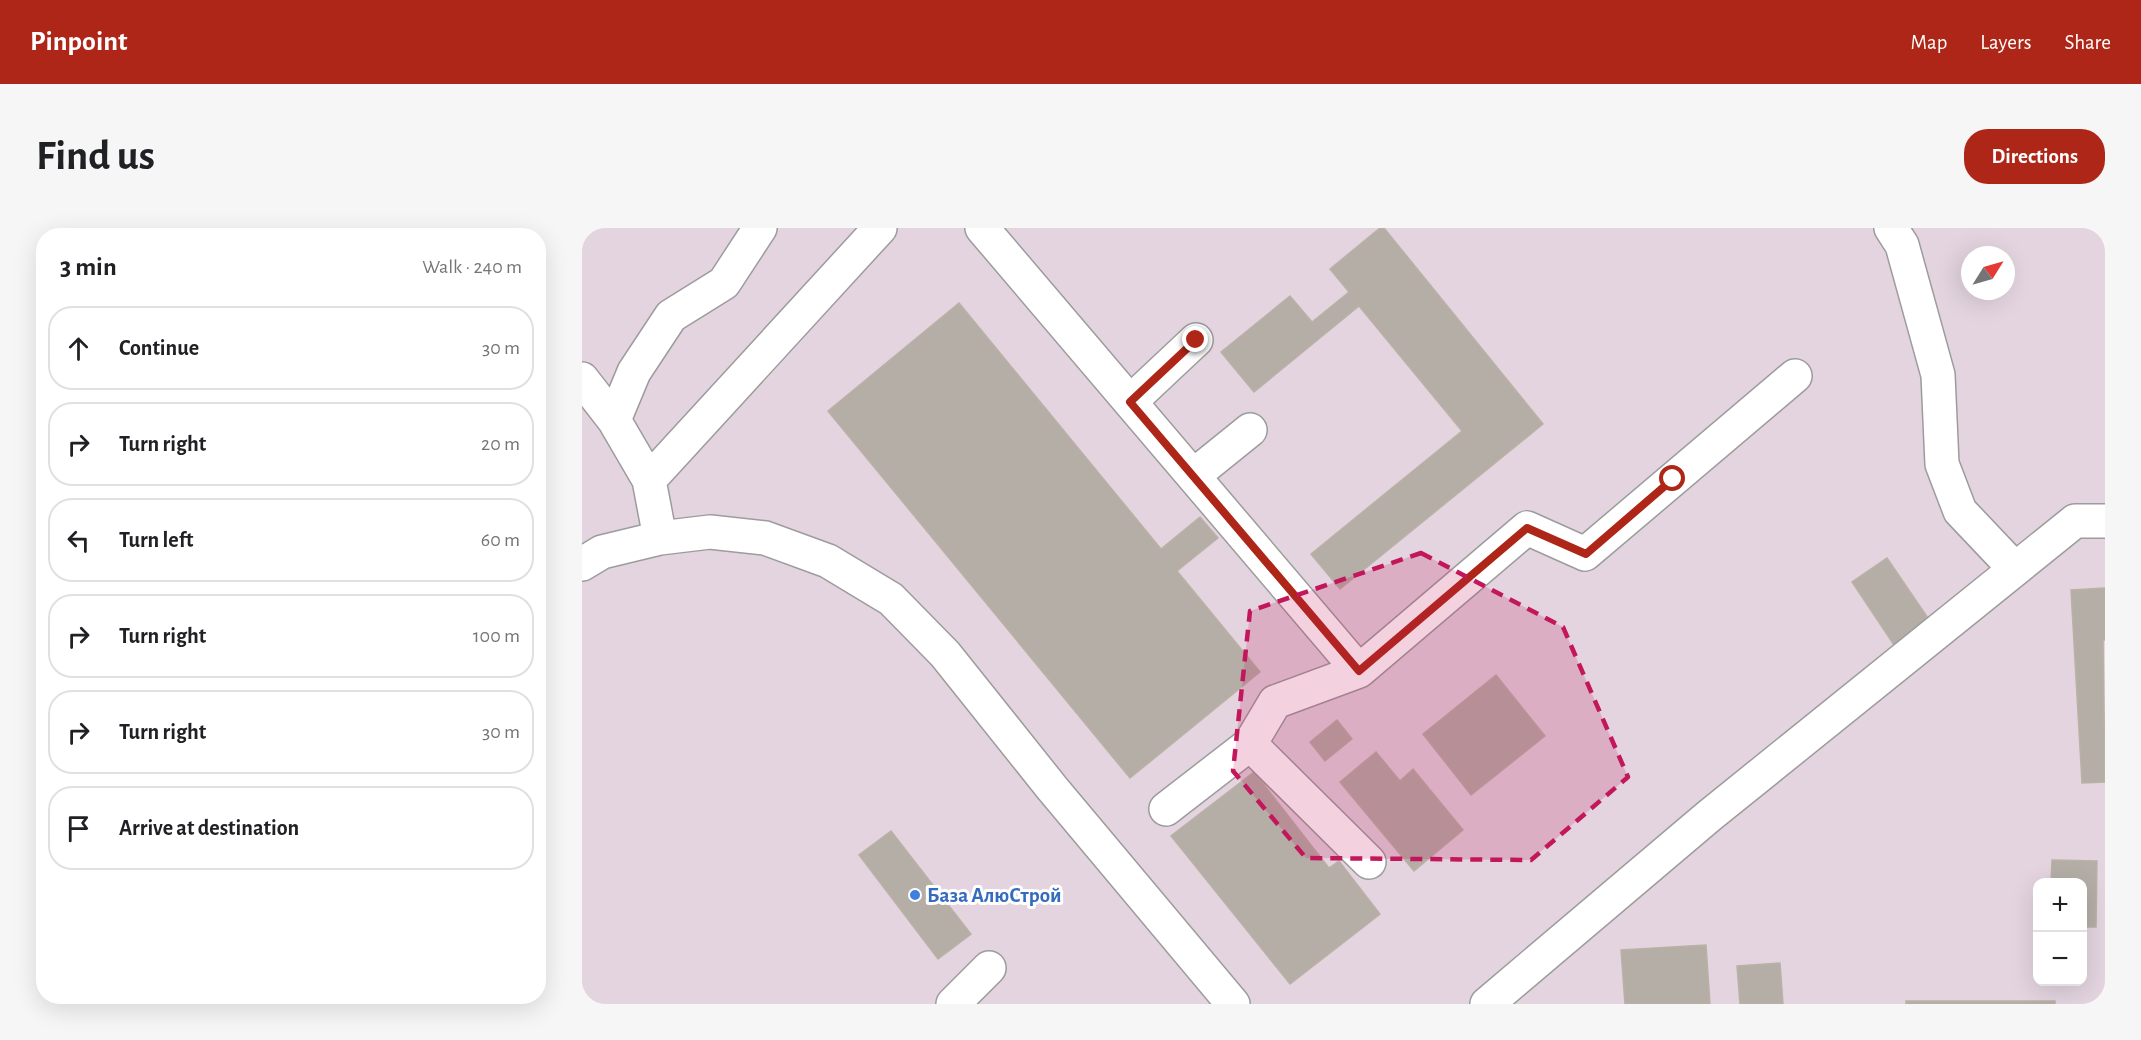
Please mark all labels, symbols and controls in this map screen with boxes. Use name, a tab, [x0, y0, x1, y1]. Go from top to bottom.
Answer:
text: Pinpoint	[30, 28, 128, 56]
text: Map	[1911, 32, 1947, 53]
text: Layers	[1980, 32, 2031, 53]
text: Share	[2064, 32, 2111, 53]
button: Directions	[1964, 129, 2105, 184]
text: Find us	[36, 135, 155, 177]
north arrow	[1961, 246, 2015, 300]
text: 3 min	[60, 254, 117, 280]
text: Walk · 240 m	[422, 257, 522, 277]
route end	[1182, 326, 1208, 352]
icon: ahead	[62, 332, 95, 365]
text: Continue	[119, 337, 199, 359]
text: 30 m	[482, 338, 520, 358]
icon: right	[62, 428, 95, 461]
text: Turn right	[119, 433, 206, 455]
text: 20 m	[481, 434, 520, 454]
route start	[1659, 465, 1685, 491]
icon: left	[62, 524, 95, 557]
text: Turn left	[119, 529, 193, 551]
text: 60 m	[481, 530, 520, 550]
icon: right	[62, 620, 95, 653]
text: Turn right	[119, 625, 206, 647]
text: 100 m	[473, 626, 520, 646]
icon: right	[62, 716, 95, 749]
text: Turn right	[119, 721, 206, 743]
text: 30 m	[482, 722, 520, 742]
icon: arrive	[62, 812, 95, 845]
text: Arrive at destination	[119, 817, 299, 839]
map controls	[2033, 878, 2087, 986]
button: +	[2033, 878, 2087, 932]
place label: База АлюСтрой	[927, 885, 1061, 906]
marker: База АлюСтрой	[908, 888, 922, 902]
button: −	[2033, 932, 2087, 986]

